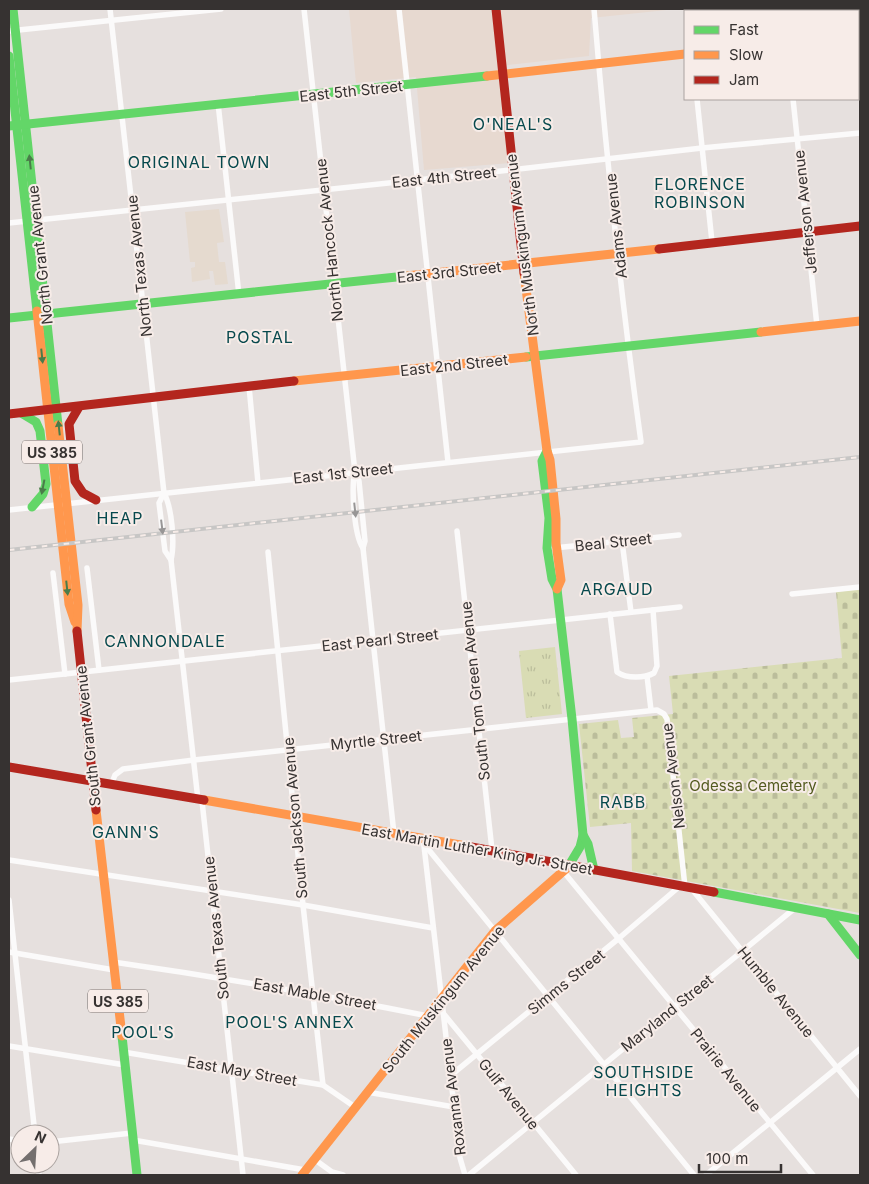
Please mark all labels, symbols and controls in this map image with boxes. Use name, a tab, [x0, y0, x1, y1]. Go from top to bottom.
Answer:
legend	[684, 10, 859, 100]
text: Fast	[729, 20, 759, 39]
text: Slow	[729, 45, 763, 64]
text: Jam	[729, 70, 759, 89]
street label: East 5th Street	[298, 76, 404, 106]
district label: O'NEAL'S	[473, 114, 553, 134]
street label: Jefferson Avenue	[789, 149, 821, 275]
district label: ORIGINAL TOWN	[128, 152, 270, 172]
one-way arrow	[26, 153, 34, 169]
street label: North Muskingum Avenue	[501, 153, 543, 337]
street label: North Hancock Avenue	[311, 158, 347, 322]
street label: East 4th Street	[391, 162, 497, 192]
street label: Adams Avenue	[601, 172, 631, 280]
district label: FLORENCE ROBINSON	[654, 174, 746, 212]
street label: North Grant Avenue	[23, 184, 57, 326]
street label: North Texas Avenue	[122, 194, 156, 338]
street label: East 3rd Street	[396, 257, 502, 287]
district label: POSTAL	[226, 327, 294, 347]
one-way arrow	[38, 349, 46, 365]
street label: East 2nd Street	[399, 350, 509, 380]
one-way arrow	[54, 419, 62, 435]
road number: US 385	[22, 441, 82, 464]
street label: East 1st Street	[292, 458, 394, 488]
one-way arrow	[39, 479, 47, 495]
one-way arrow	[351, 503, 359, 519]
district label: HEAP	[97, 508, 143, 528]
one-way arrow	[158, 519, 166, 535]
street label: Beal Street	[574, 529, 653, 555]
district label: ARGAUD	[580, 579, 654, 599]
one-way arrow	[63, 581, 71, 597]
street label: South Tom Green Avenue	[456, 600, 494, 782]
street label: East Pearl Street	[321, 624, 439, 656]
district label: CANNONDALE	[104, 631, 226, 651]
street label: South Grant Avenue	[71, 665, 105, 807]
street label: Nelson Avenue	[657, 722, 689, 830]
street label: Myrtle Street	[329, 726, 423, 754]
street label: South Jackson Avenue	[278, 737, 312, 899]
park label: Odessa Cemetery	[689, 776, 817, 795]
district label: RABB	[600, 792, 646, 812]
street label: East Martin Luther King Jr. Street	[360, 819, 594, 879]
district label: GANN'S	[92, 822, 160, 842]
street label: South Texas Avenue	[199, 855, 233, 1001]
street label: South Muskingum Avenue	[378, 921, 508, 1077]
street label: Humble Avenue	[733, 943, 819, 1041]
street label: Simms Street	[523, 945, 609, 1019]
street label: Maryland Street	[617, 970, 717, 1056]
street label: East Mable Street	[252, 974, 378, 1014]
road number: US 385	[88, 989, 148, 1012]
district label: POOL'S ANNEX	[225, 1012, 355, 1032]
district label: POOL'S	[111, 1022, 175, 1042]
street label: Prairie Avenue	[686, 1024, 766, 1116]
street label: Roxanna Avenue	[436, 1037, 470, 1157]
street label: East May Street	[186, 1052, 298, 1090]
street label: Gulf Avenue	[475, 1055, 543, 1133]
district label: SOUTHSIDE HEIGHTS	[593, 1062, 695, 1100]
north arrow	[10, 1124, 60, 1174]
text: N	[32, 1127, 49, 1147]
scale bar	[699, 1142, 782, 1174]
text: 100 m	[706, 1149, 748, 1168]

